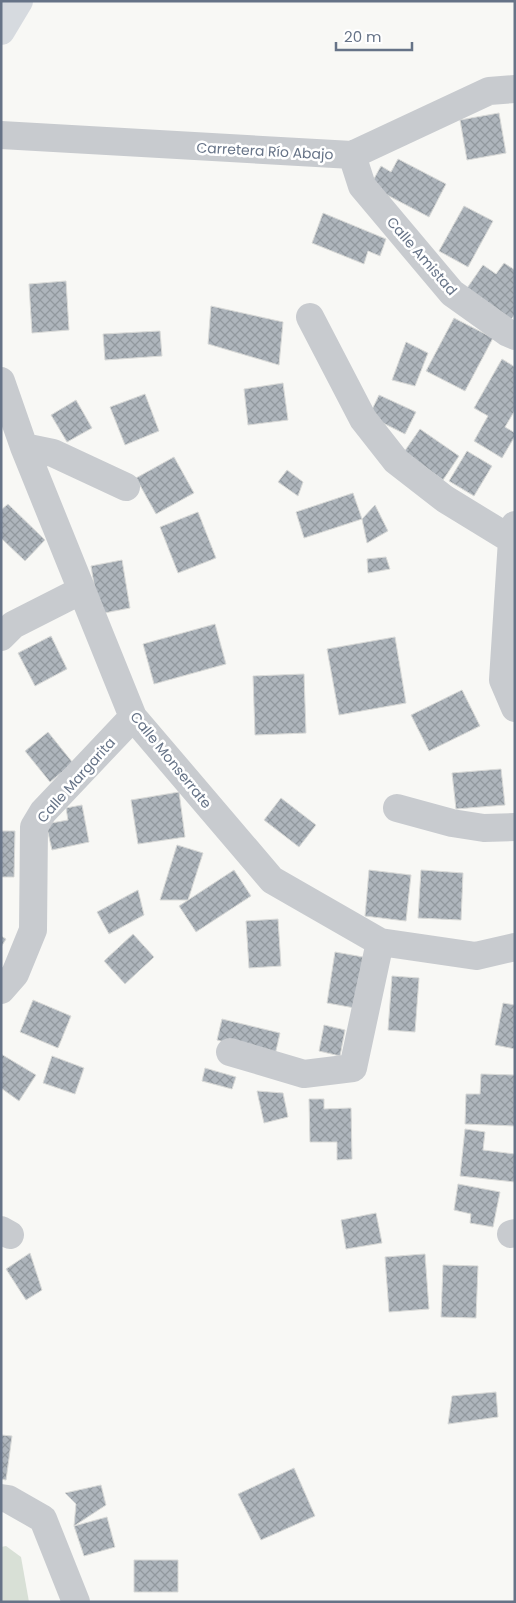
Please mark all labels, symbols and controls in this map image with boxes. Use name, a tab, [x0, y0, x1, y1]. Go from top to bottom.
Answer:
scale bar	[336, 20, 412, 52]
text: 20 m	[344, 26, 382, 47]
street label: Carretera Río Abajo	[196, 137, 334, 165]
street label: Calle Amistad	[382, 212, 462, 300]
street label: Calle Monserrate	[126, 707, 216, 813]
street label: Calle Margarita	[32, 733, 120, 827]

